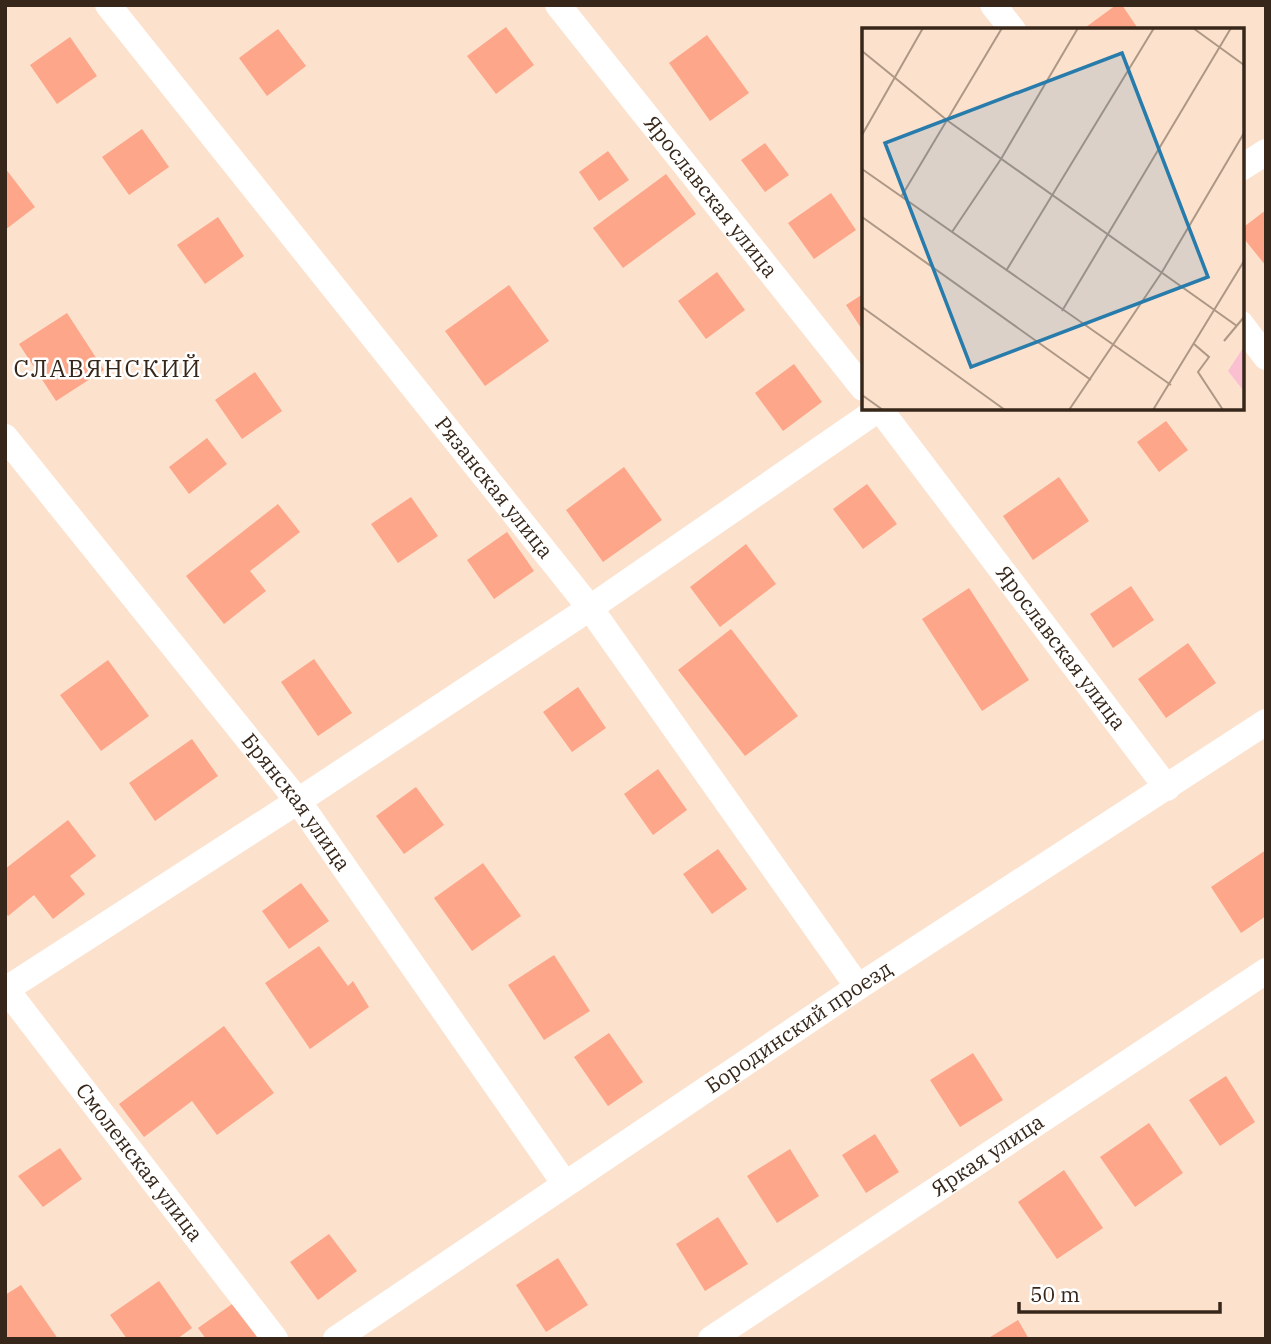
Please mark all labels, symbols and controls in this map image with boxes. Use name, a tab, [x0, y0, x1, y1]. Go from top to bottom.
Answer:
inset map	[862, 28, 1243, 410]
street label: Ярославская улица	[638, 109, 785, 283]
district label: СЛАВЯНСКИЙ	[14, 352, 202, 384]
street label: Рязанская улица	[429, 410, 560, 564]
street label: Ярославская улица	[990, 559, 1133, 735]
street label: Брянская улица	[236, 727, 358, 876]
street label: Бородинский проезд	[699, 954, 897, 1099]
street label: Смоленская улица	[70, 1077, 210, 1247]
street label: Яркая улица	[925, 1107, 1049, 1202]
scale bar	[1019, 1270, 1220, 1314]
text: 50 m	[1030, 1280, 1080, 1308]

